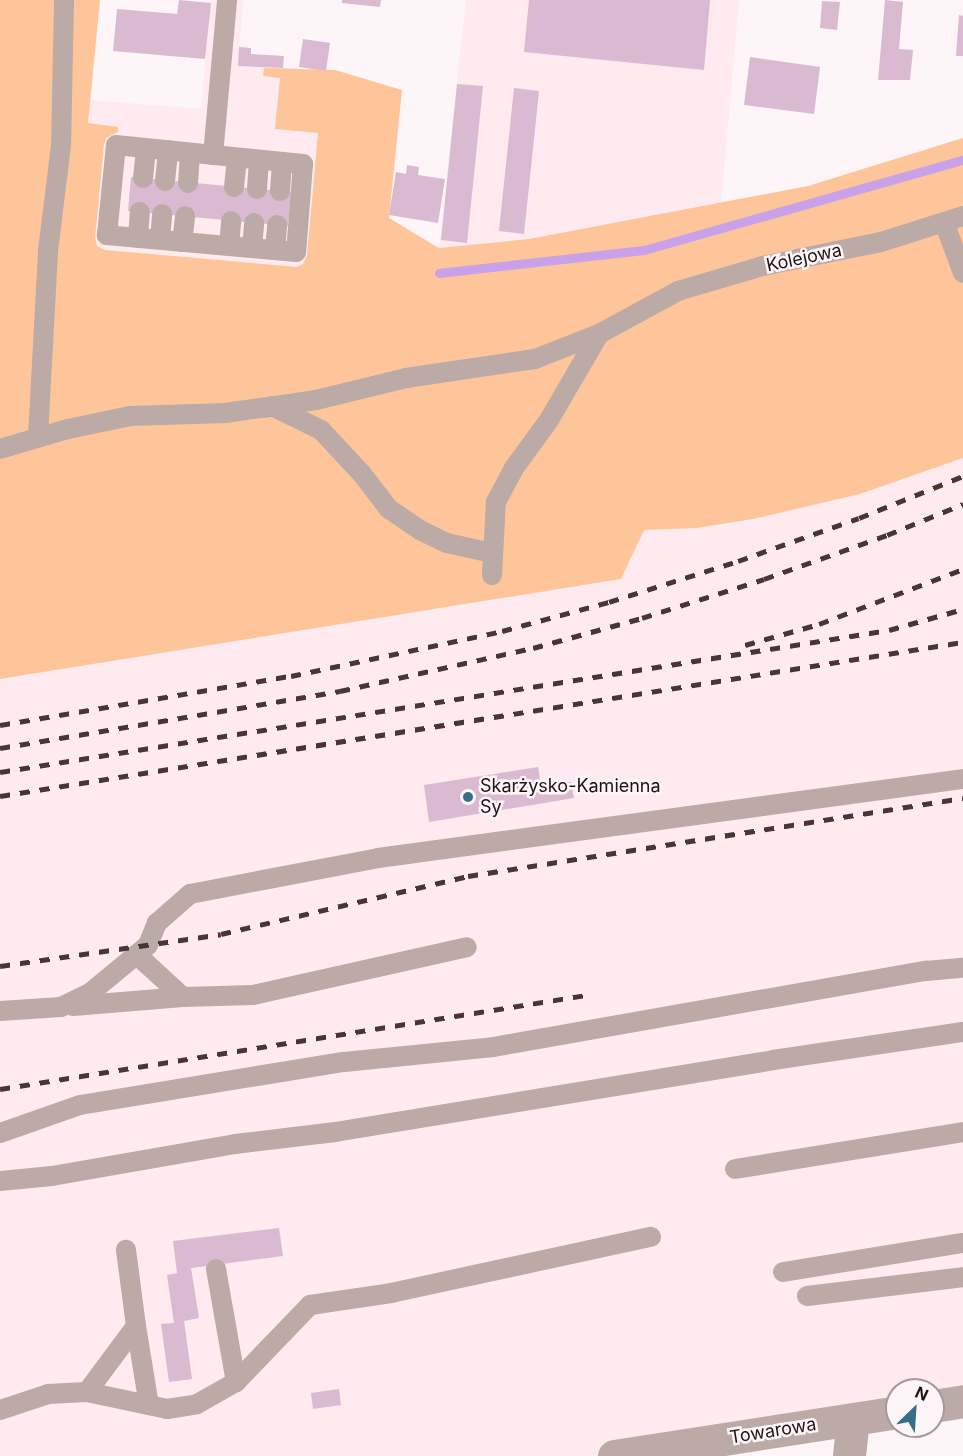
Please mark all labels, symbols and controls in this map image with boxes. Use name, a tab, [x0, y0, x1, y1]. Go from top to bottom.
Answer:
street label: Kolejowa	[764, 239, 844, 277]
place label: Skarżysko-Kamienna Sy	[480, 776, 661, 818]
marker: Skarżysko-Kamienna Sy	[461, 790, 475, 804]
north arrow	[885, 1378, 945, 1438]
text: N	[912, 1382, 932, 1405]
street label: Towarowa	[728, 1414, 818, 1448]

